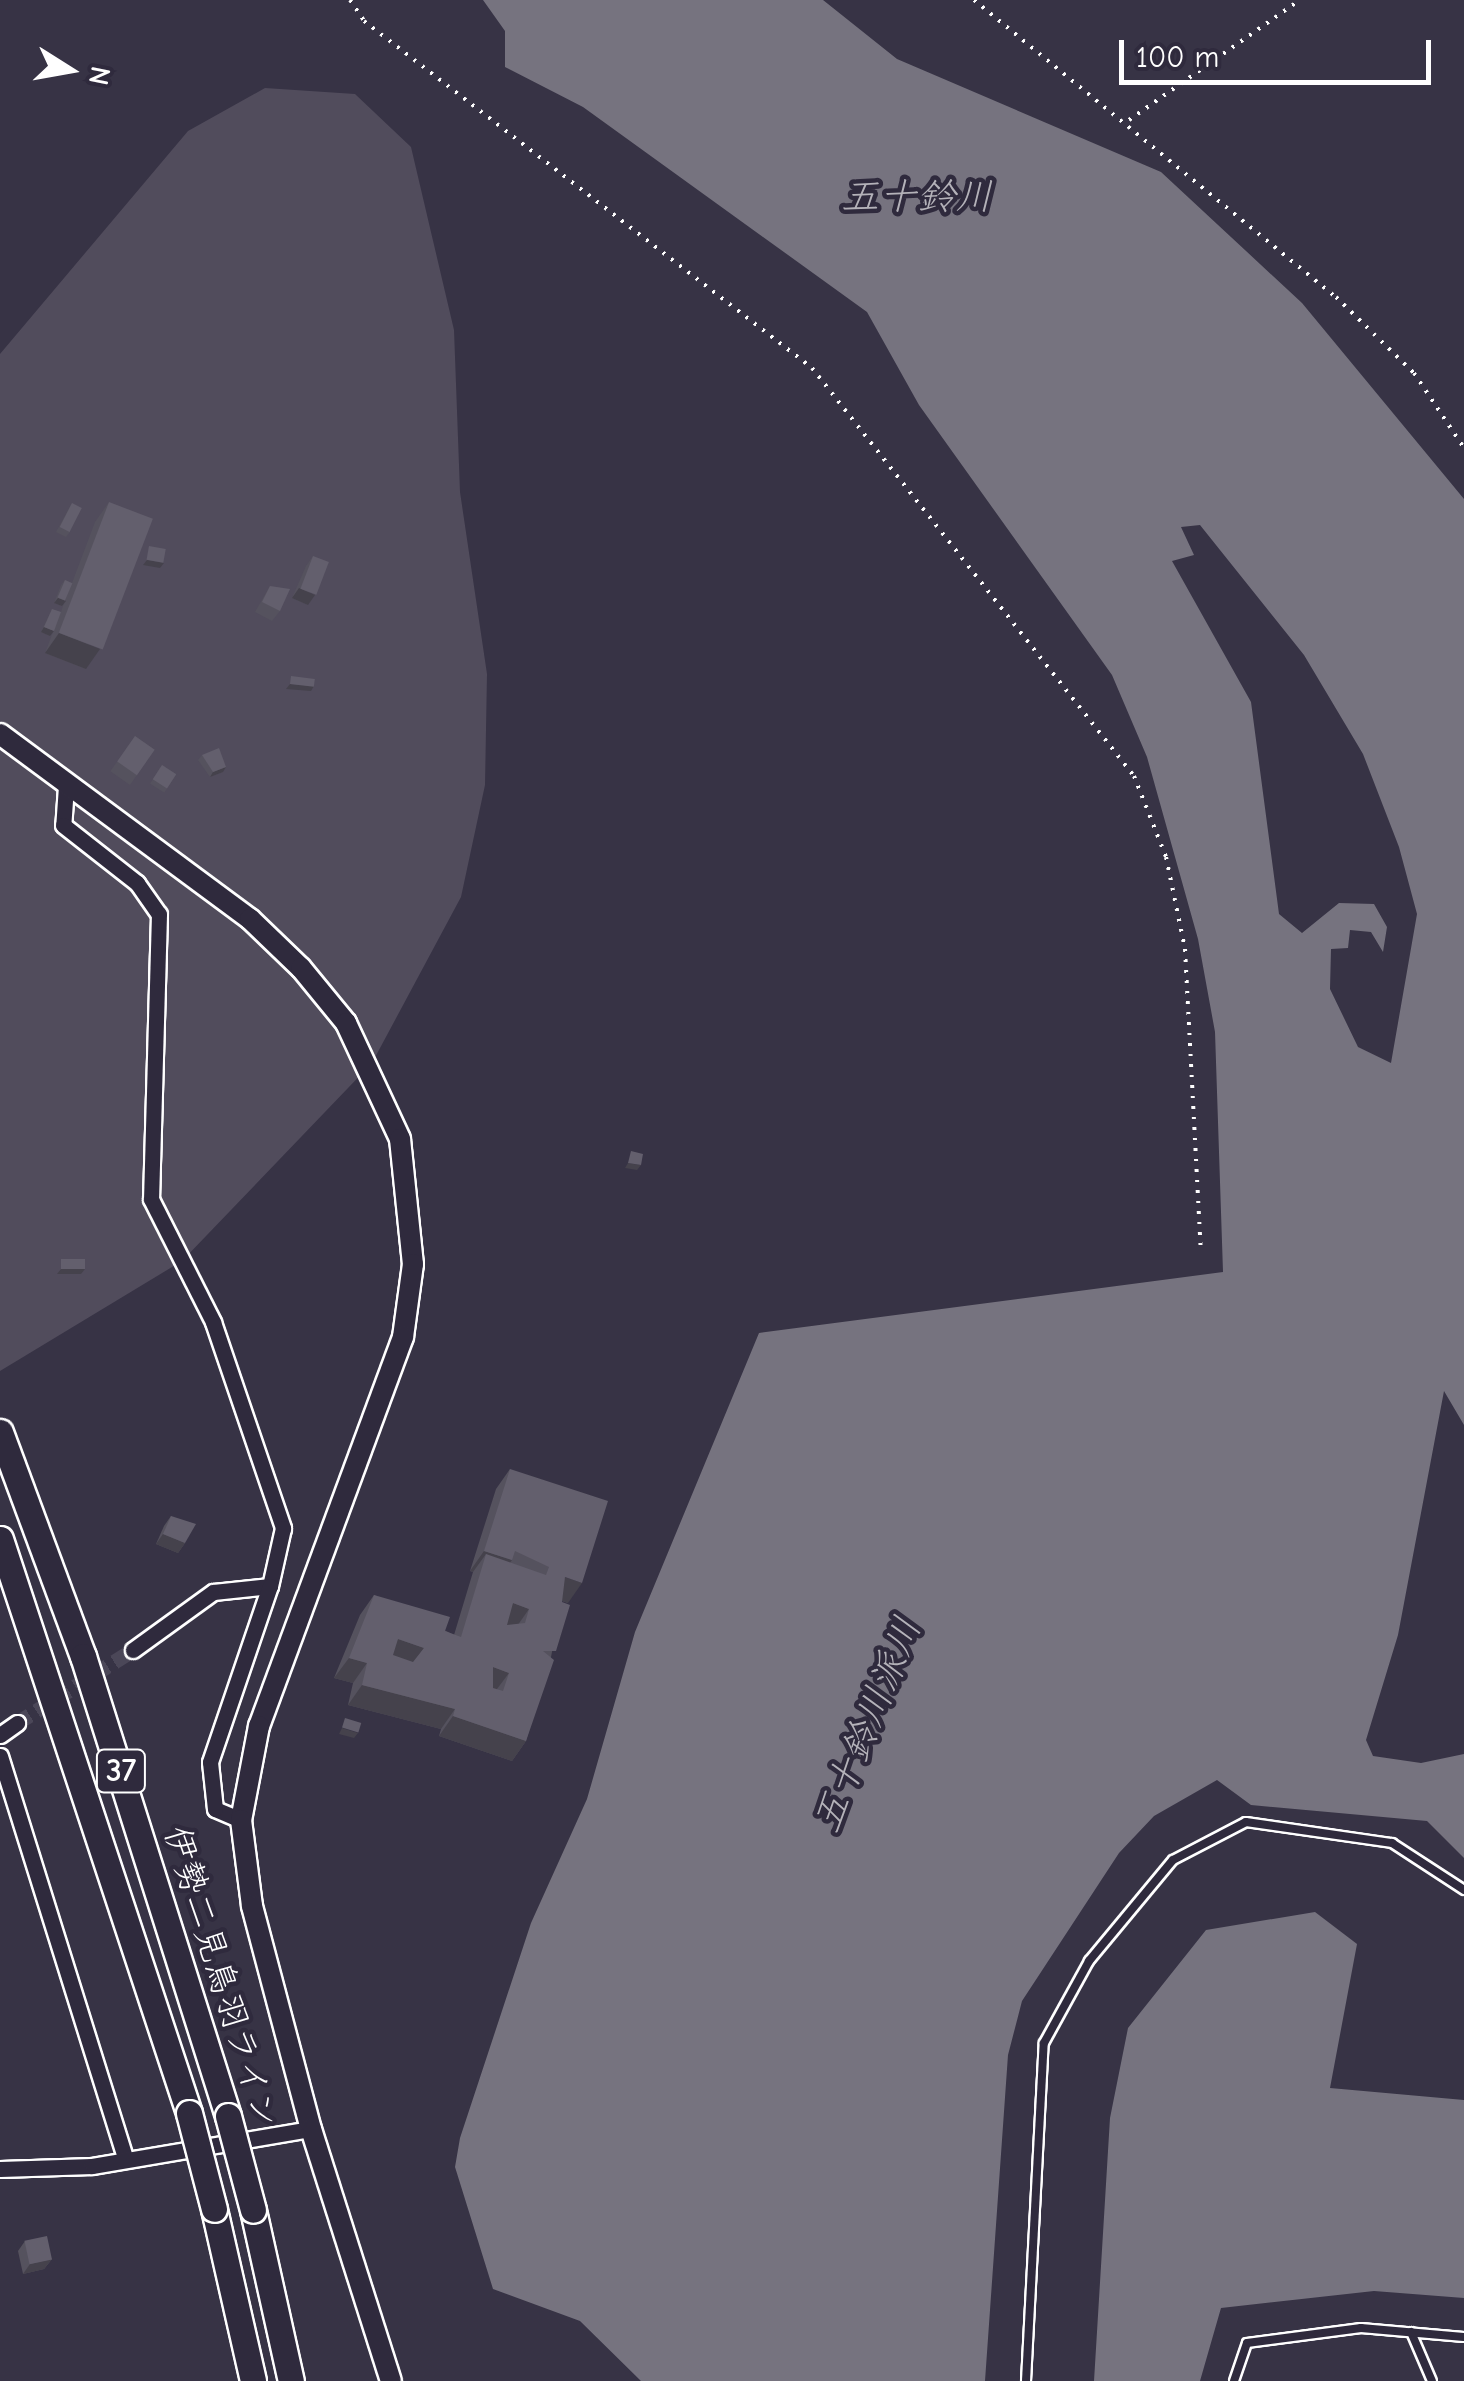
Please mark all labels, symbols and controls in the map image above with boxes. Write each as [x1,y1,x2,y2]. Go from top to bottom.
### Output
north arrow [20,20,120,120]
scale bar [1124,20,1436,82]
text: 100 m [1136,40,1219,75]
text: N [82,64,117,88]
water label: 五十鈴川 [841,175,993,221]
water label: 五十鈴川派川 [804,1611,932,1839]
road number: 37 [94,1744,148,1798]
street label: 伊勢二見鳥羽ライン [155,1820,287,2134]

